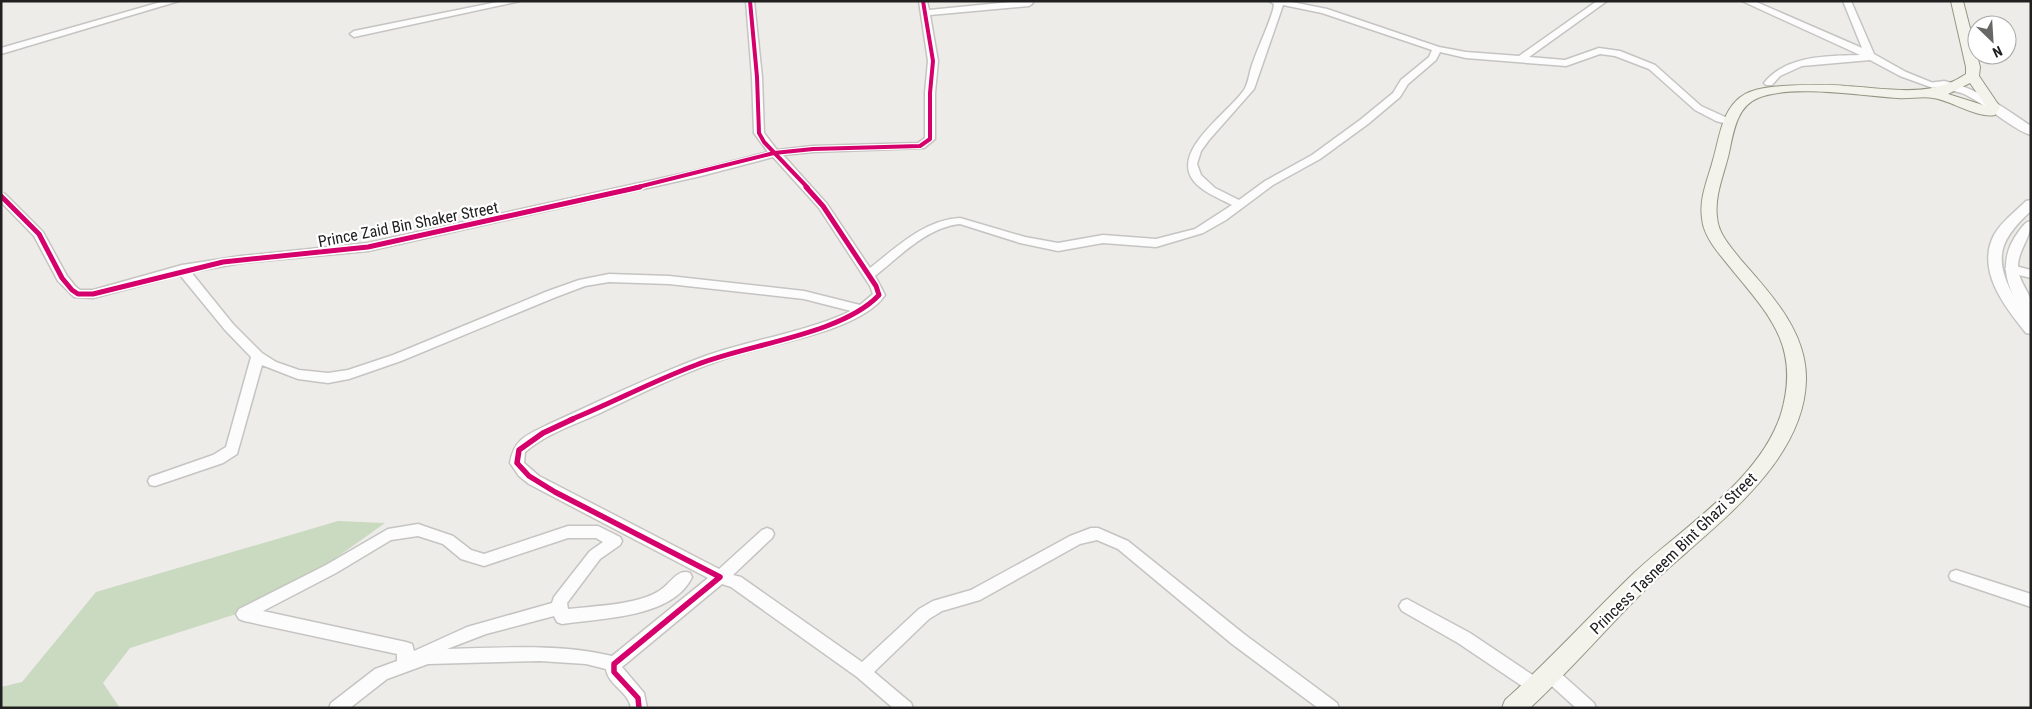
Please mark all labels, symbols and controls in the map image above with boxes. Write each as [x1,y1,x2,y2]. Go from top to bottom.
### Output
north arrow [1967,15,2017,65]
text: N [1990,43,2005,61]
street label: Prince Zaid Bin Shaker Street [316,198,500,251]
street label: Princess Tasneem Bint Ghazi Street [1586,468,1761,638]

